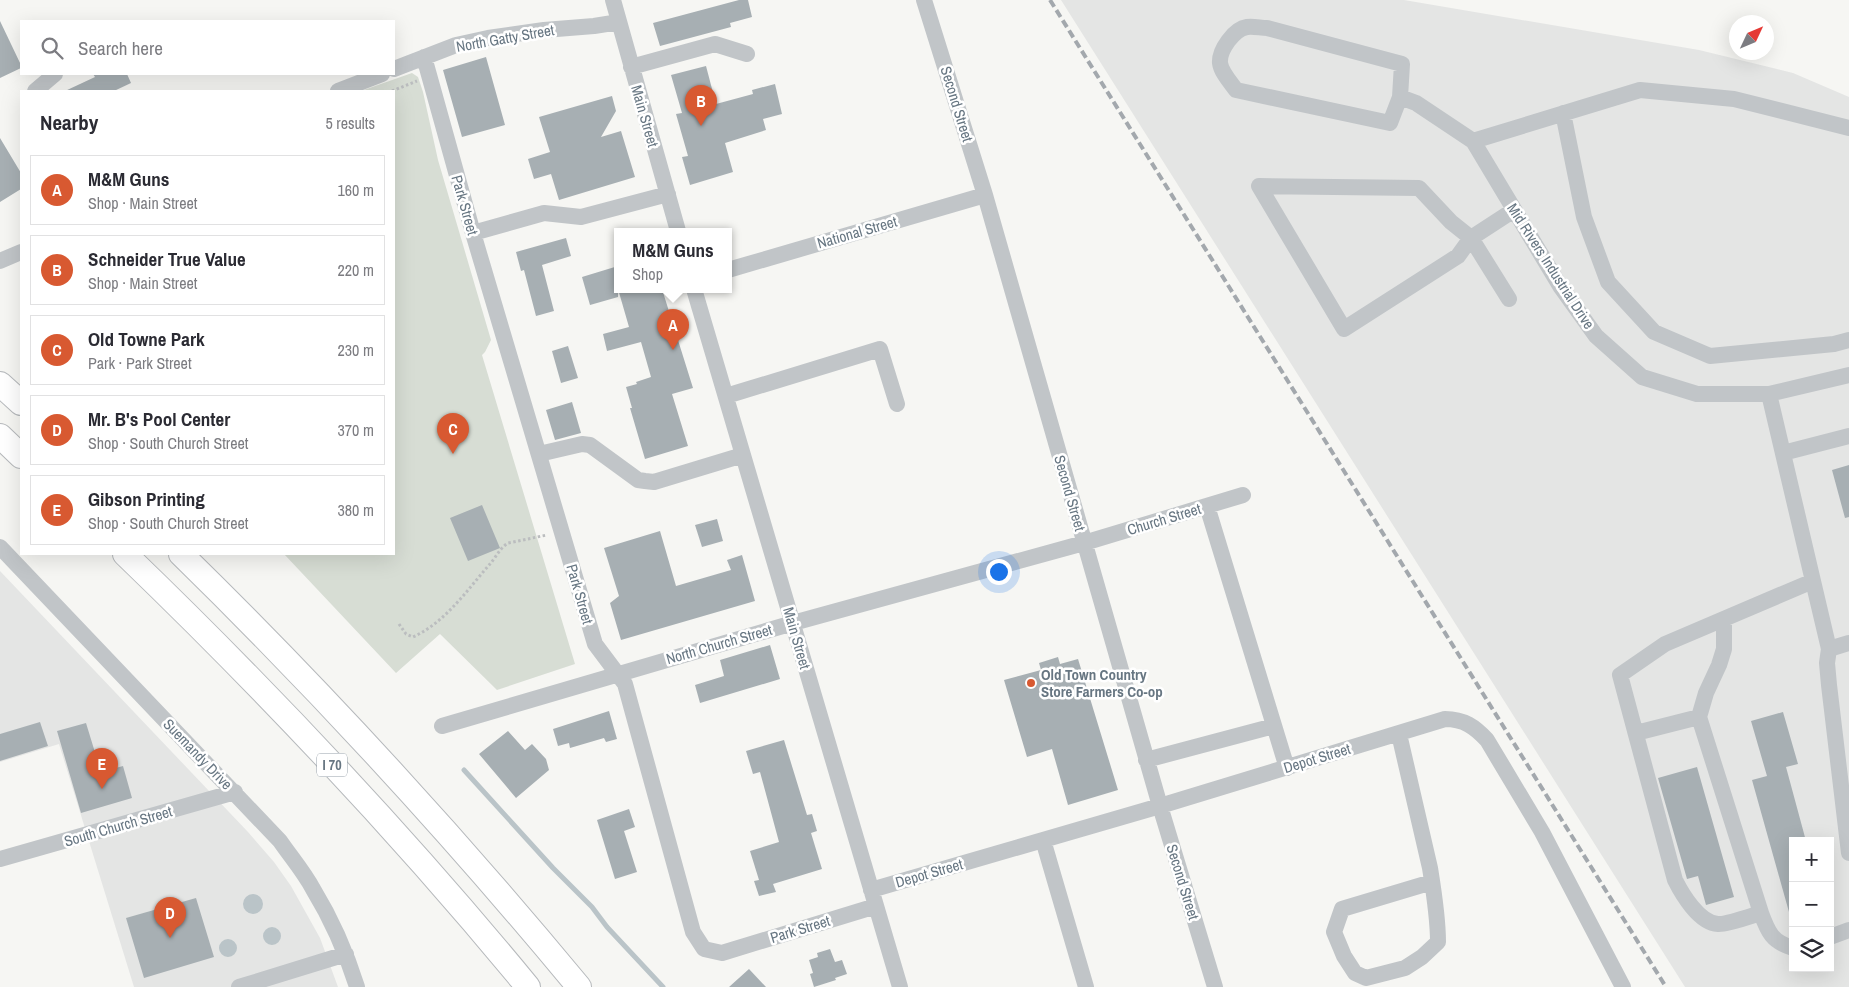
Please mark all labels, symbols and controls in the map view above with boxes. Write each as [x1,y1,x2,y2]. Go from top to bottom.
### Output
north arrow [1729,15,1774,60]
street label: North Gatty Street [454,19,556,57]
search box [20,20,395,75]
icon: search [38,34,66,62]
text: Search here [78,35,163,61]
street label: Second Street [936,64,979,145]
street label: Main Street [626,83,664,150]
pin: B [685,85,717,126]
text: Nearby [40,108,98,137]
text: 5 results [325,112,375,134]
text: M&M Guns [88,166,169,192]
street label: Park Street [446,173,484,238]
text: A [52,179,62,201]
text: 160 m [338,179,374,201]
text: Shop · Main Street [88,192,197,214]
street label: Mid Rivers Industrial Drive [1502,199,1600,333]
street label: National Street [815,210,900,253]
popup [614,228,732,293]
text: M&M Guns [632,237,714,263]
text: Schneider True Value [88,246,246,272]
text: B [52,259,62,281]
text: 220 m [338,259,374,281]
text: Shop [632,263,663,285]
text: Shop · Main Street [88,272,197,294]
pin: A [657,309,689,350]
text: Old Towne Park [88,326,205,352]
text: C [52,339,62,361]
text: 230 m [338,339,374,361]
text: Park · Park Street [88,352,192,374]
text: Mr. B's Pool Center [88,406,230,432]
pin: C [437,413,469,454]
text: D [52,419,62,441]
text: 370 m [338,419,374,441]
text: Shop · South Church Street [88,432,248,454]
street label: Second Street [1049,453,1091,534]
text: Gibson Printing [88,486,205,512]
street label: Church Street [1125,498,1204,540]
text: E [53,499,61,521]
text: 380 m [338,499,374,521]
text: Shop · South Church Street [88,512,248,534]
your location [986,559,1012,585]
street label: Park Street [561,562,599,627]
street label: Main Street [778,605,816,672]
street label: North Church Street [664,619,775,669]
place label: Old Town Country Store Farmers Co-op [1041,664,1163,702]
marker: Old Town Country Store Farmers Co-op [1025,677,1037,689]
street label: Suemandy Drive [159,714,237,794]
street label: Depot Street [1281,738,1354,778]
pin: E [86,748,118,789]
road number: I 70 [317,754,347,776]
street label: South Church Street [62,800,175,851]
map controls [1789,837,1834,972]
button: + [1789,837,1834,882]
street label: Second Street [1162,842,1205,923]
street label: Depot Street [893,853,966,893]
button: − [1789,882,1834,927]
pin: D [154,897,186,938]
street label: Park Street [768,910,833,948]
button: layers [1789,927,1834,972]

